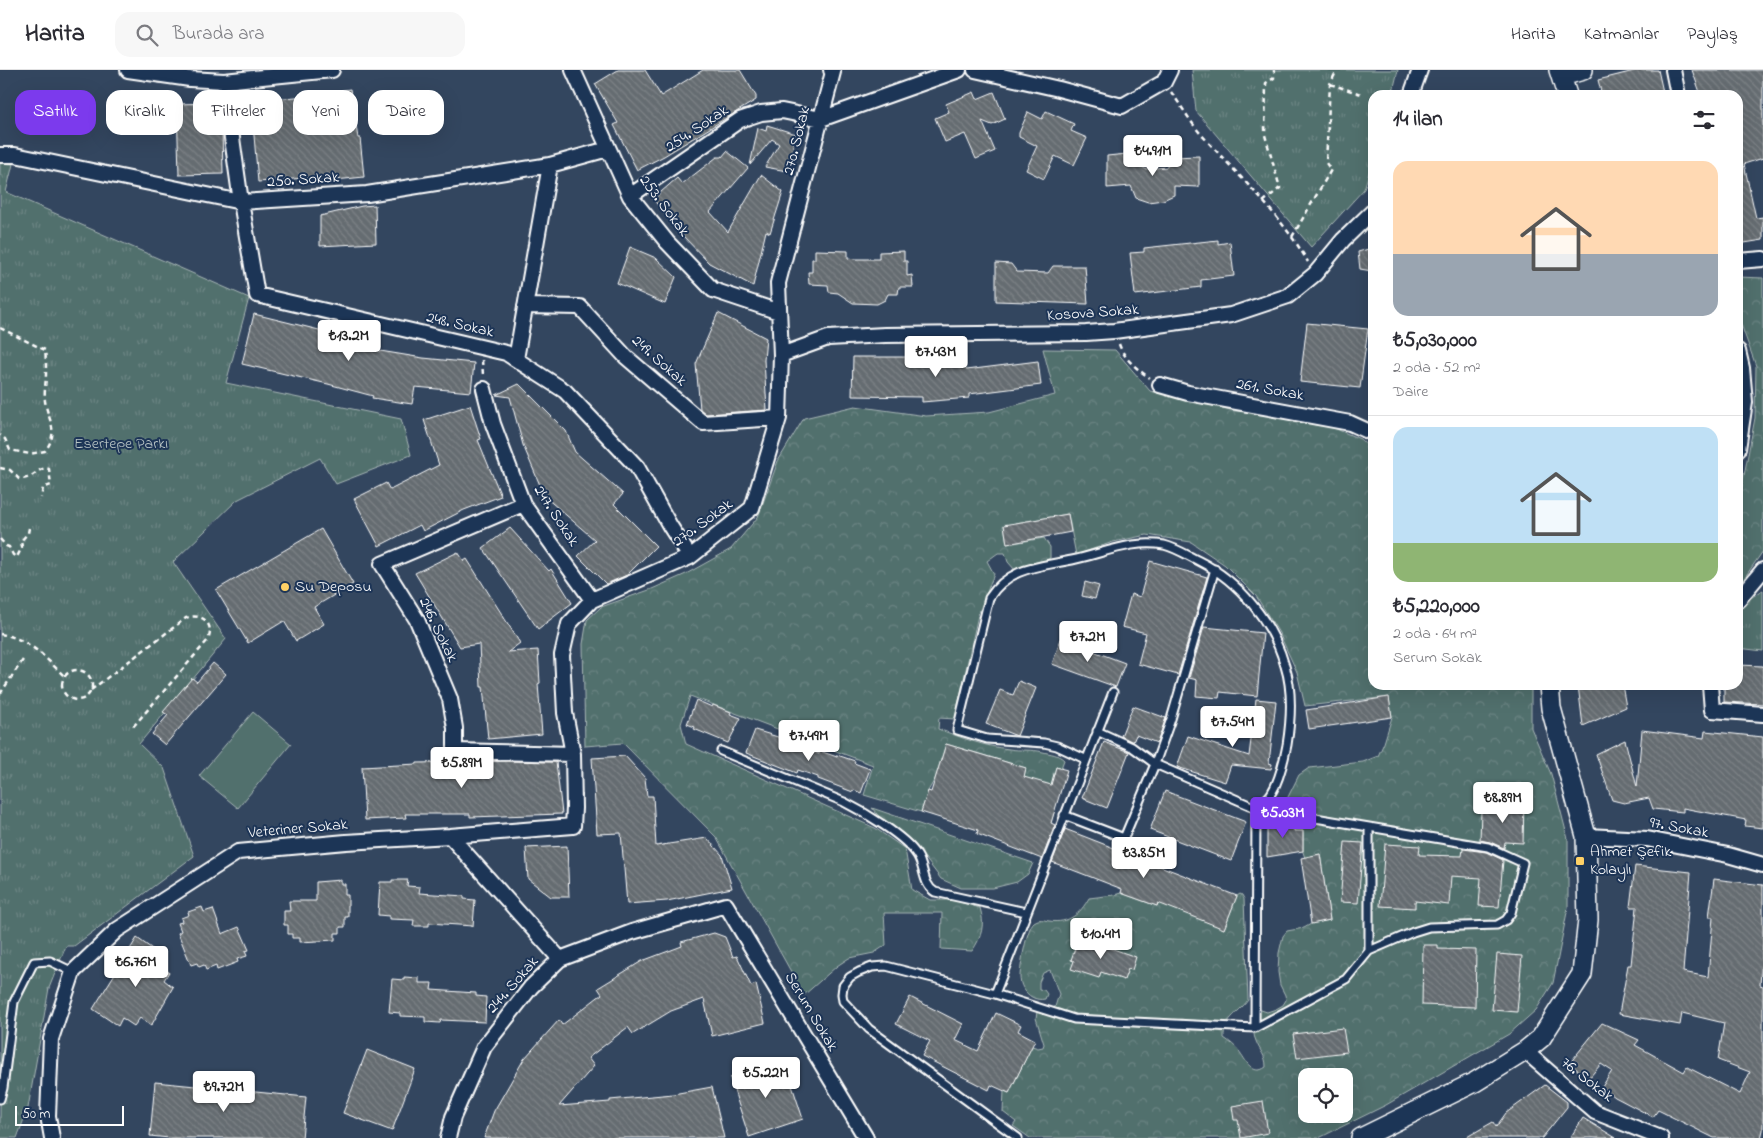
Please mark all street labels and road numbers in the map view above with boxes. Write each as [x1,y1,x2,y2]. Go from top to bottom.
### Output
street label: 254. Sokak [661,98,734,159]
street label: 270. Sokak [777,103,817,178]
street label: 250. Sokak [266,165,341,194]
street label: 253. Sokak [633,170,696,243]
street label: Kosova Sokak [1046,298,1141,328]
street label: 248. Sokak [424,306,497,345]
street label: 249. Sokak [626,330,693,393]
street label: 261. Sokak [1234,372,1307,408]
street label: 247. Sokak [527,480,585,552]
street label: 270. Sokak [668,492,739,553]
street label: 246. Sokak [412,593,464,667]
street label: 97. Sokak [1648,811,1711,845]
street label: Veteriner Sokak [246,813,350,845]
street label: 244. Sokak [481,950,545,1019]
street label: Serum Sokak [778,968,845,1057]
street label: 76. Sokak [1555,1052,1619,1109]

